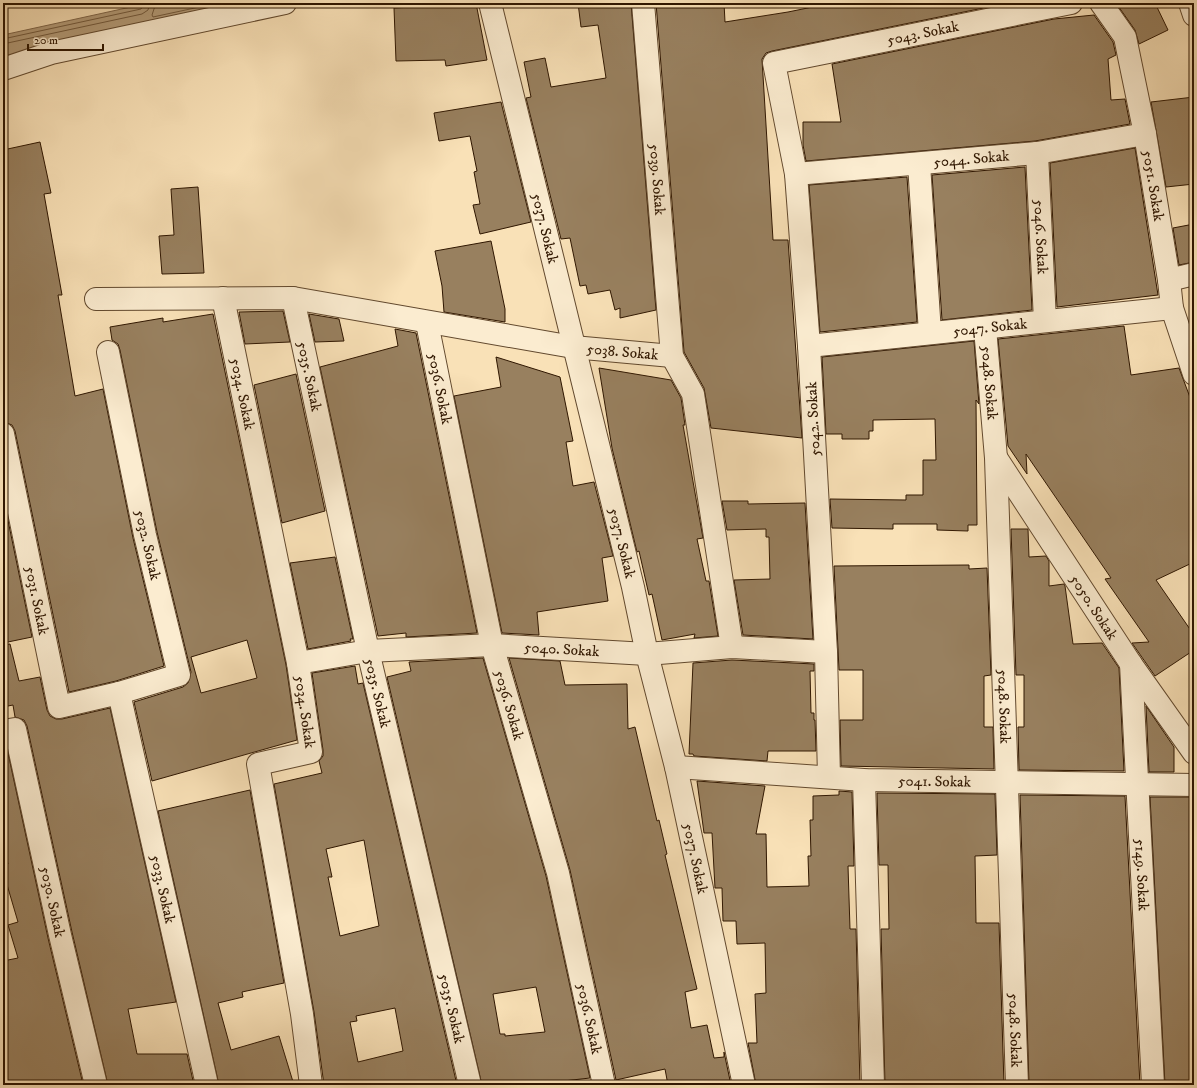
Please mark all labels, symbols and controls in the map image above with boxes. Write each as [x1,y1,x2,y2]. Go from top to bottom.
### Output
street label: 5043. Sokak [885,17,961,50]
scale bar [28,26,103,52]
text: 20 m [34,33,58,48]
street label: 5039. Sokak [645,143,669,217]
street label: 5044. Sokak [933,146,1011,172]
street label: 5051. Sokak [1138,149,1168,223]
street label: 5037. Sokak [527,191,563,266]
street label: 5046. Sokak [1029,199,1052,275]
street label: 5047. Sokak [952,314,1029,341]
street label: 5035. Sokak [292,339,326,414]
street label: 5038. Sokak [586,339,660,365]
street label: 5048. Sokak [977,345,1002,421]
street label: 5036. Sokak [423,352,456,427]
street label: 5034. Sokak [226,356,259,432]
street label: 5042. Sokak [802,381,825,457]
street label: 5037. Sokak [604,506,640,581]
street label: 5032. Sokak [130,508,165,583]
street label: 5031. Sokak [20,565,53,637]
street label: 5050. Sokak [1065,571,1122,644]
street label: 5040. Sokak [523,638,600,661]
street label: 5035. Sokak [360,656,395,731]
street label: 5036. Sokak [490,668,528,743]
street label: 5048. Sokak [993,669,1015,745]
street label: 5034. Sokak [290,674,319,750]
street label: 5041. Sokak [898,772,972,792]
street label: 5037. Sokak [678,821,712,896]
street label: 5149. Sokak [1130,838,1153,912]
street label: 5033. Sokak [146,853,180,926]
street label: 5030. Sokak [35,864,69,940]
street label: 5035. Sokak [434,972,469,1046]
street label: 5036. Sokak [572,982,606,1057]
street label: 5048. Sokak [1004,993,1025,1069]

